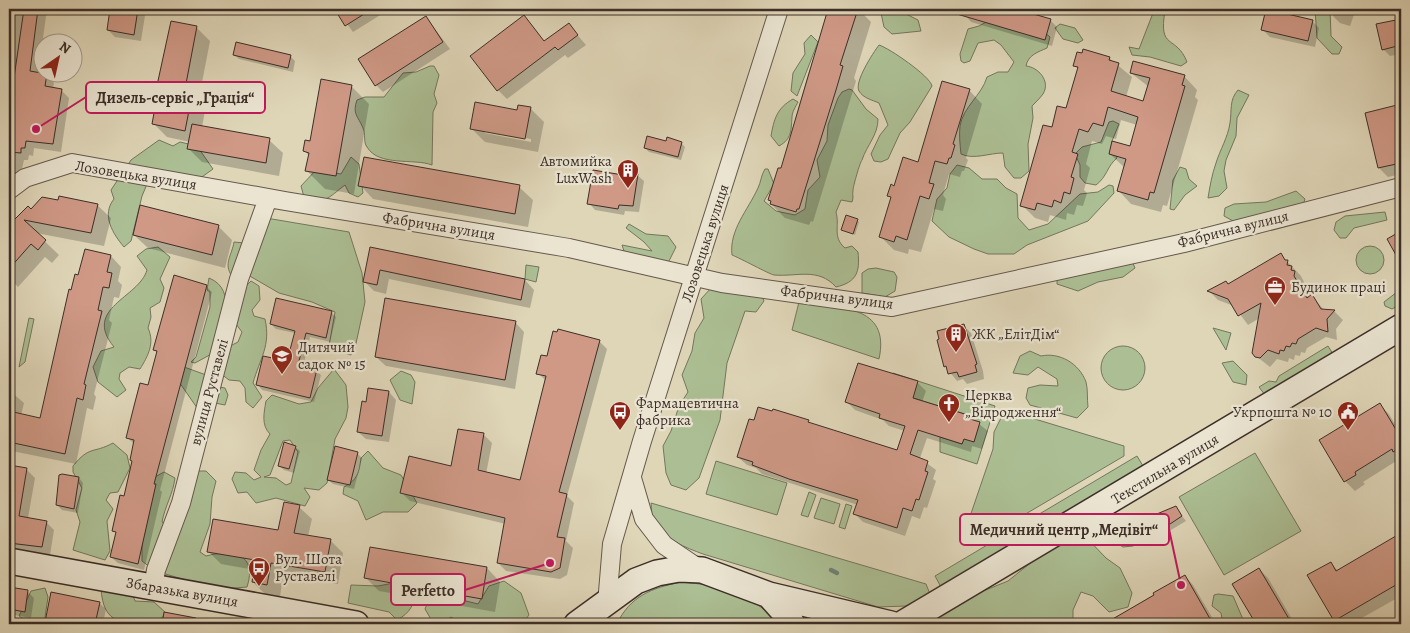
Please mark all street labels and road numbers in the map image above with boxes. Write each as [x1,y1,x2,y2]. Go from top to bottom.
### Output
street label: Лозовецька вулиця [74,155,198,195]
street label: Лозовецька вулиця [676,181,734,305]
street label: Фабрична вулиця [1175,206,1291,252]
street label: Фабрична вулиця [381,207,497,245]
street label: Фабрична вулиця [779,280,895,314]
street label: вулиця Руставелі [185,337,233,447]
street label: Текстильна вулиця [1108,429,1222,509]
street label: Збаразька вулиця [124,572,240,612]

